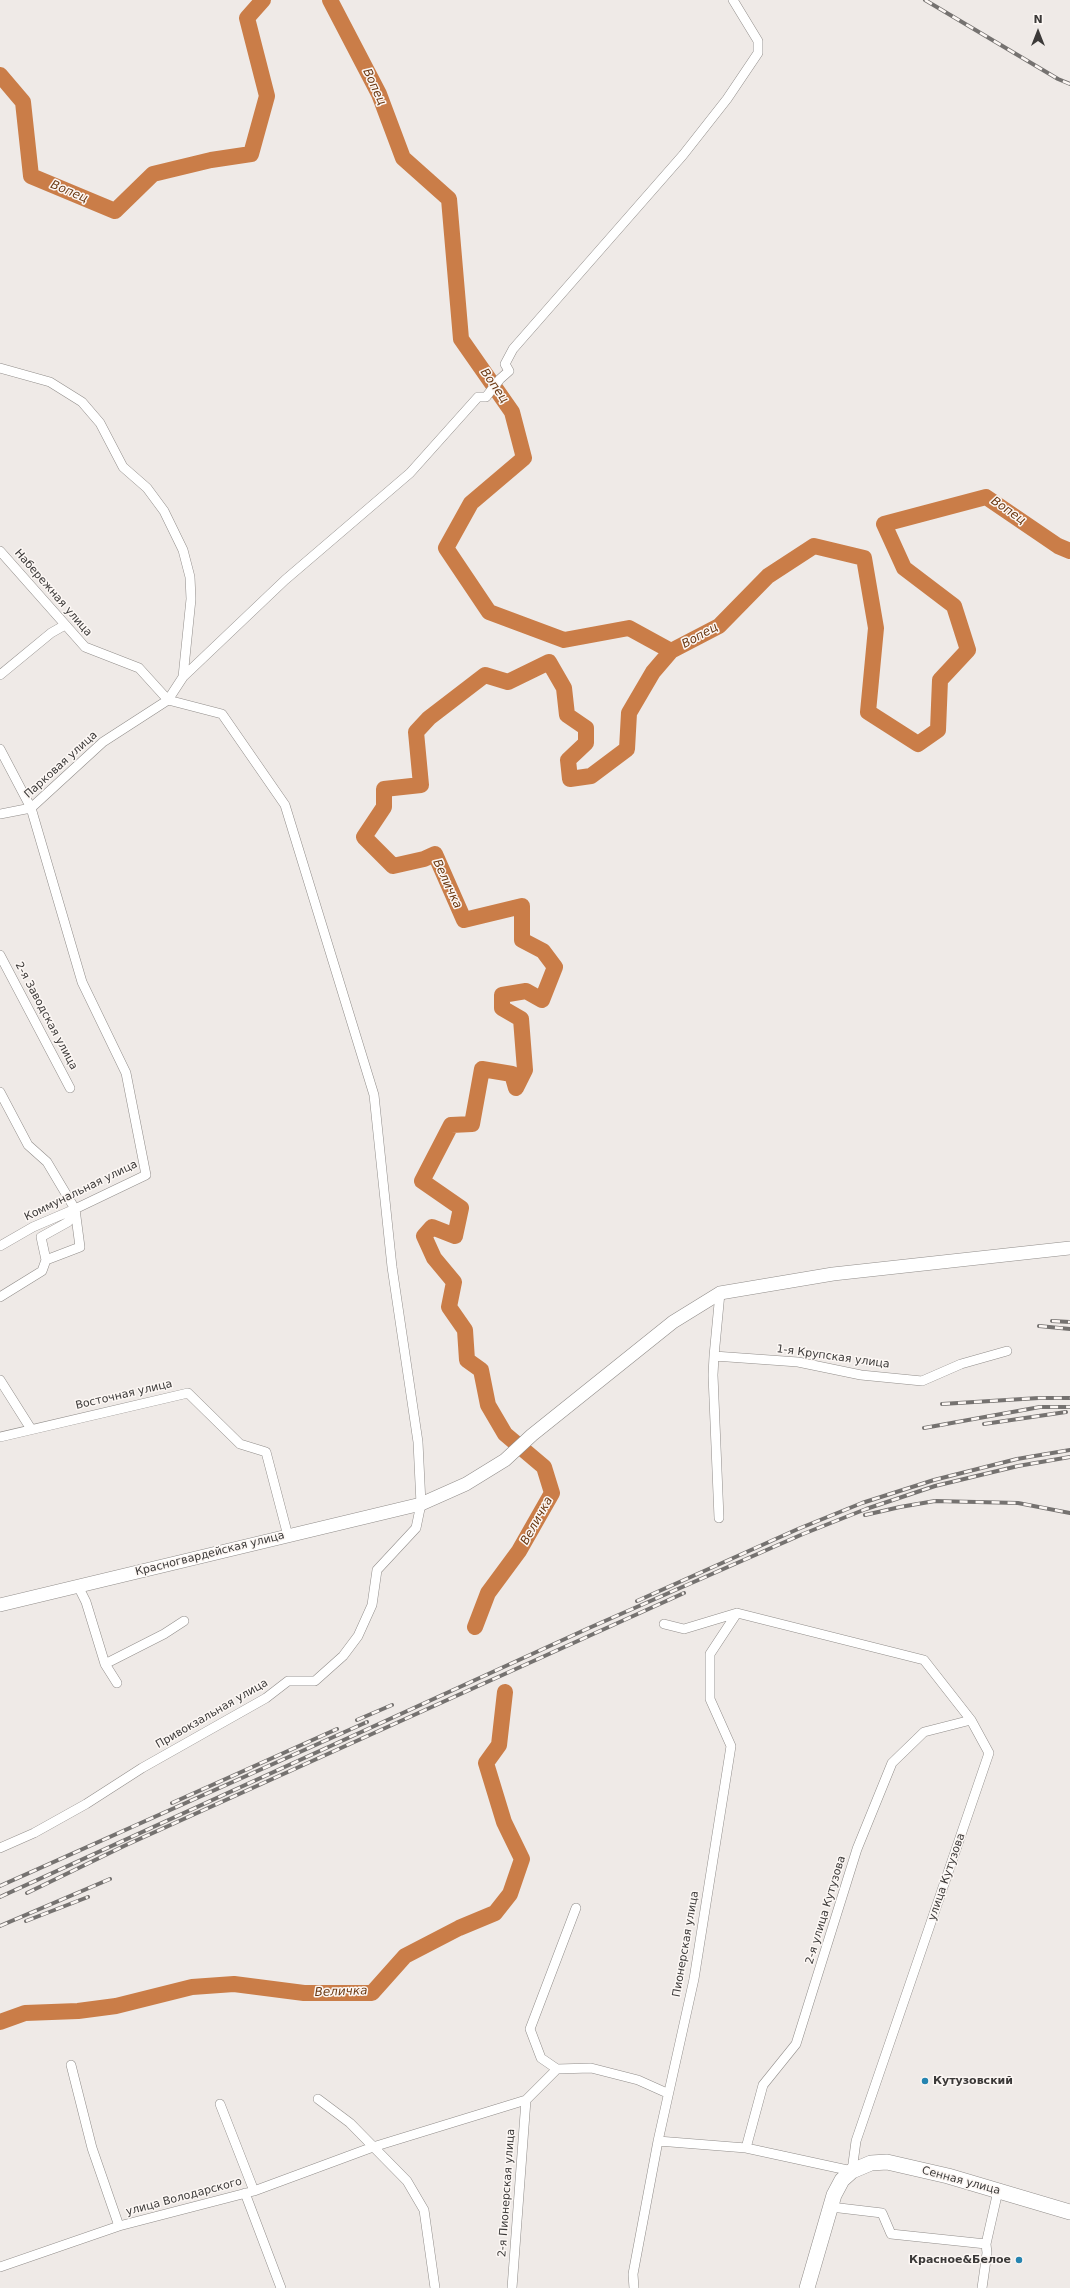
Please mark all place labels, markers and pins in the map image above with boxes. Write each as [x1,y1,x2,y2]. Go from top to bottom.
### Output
place label: Кутузовский [933,2074,1013,2088]
marker: Кутузовский [920,2076,930,2086]
place label: Красное&Белое [909,2253,1011,2267]
marker: Красное&Белое [1014,2255,1024,2265]

